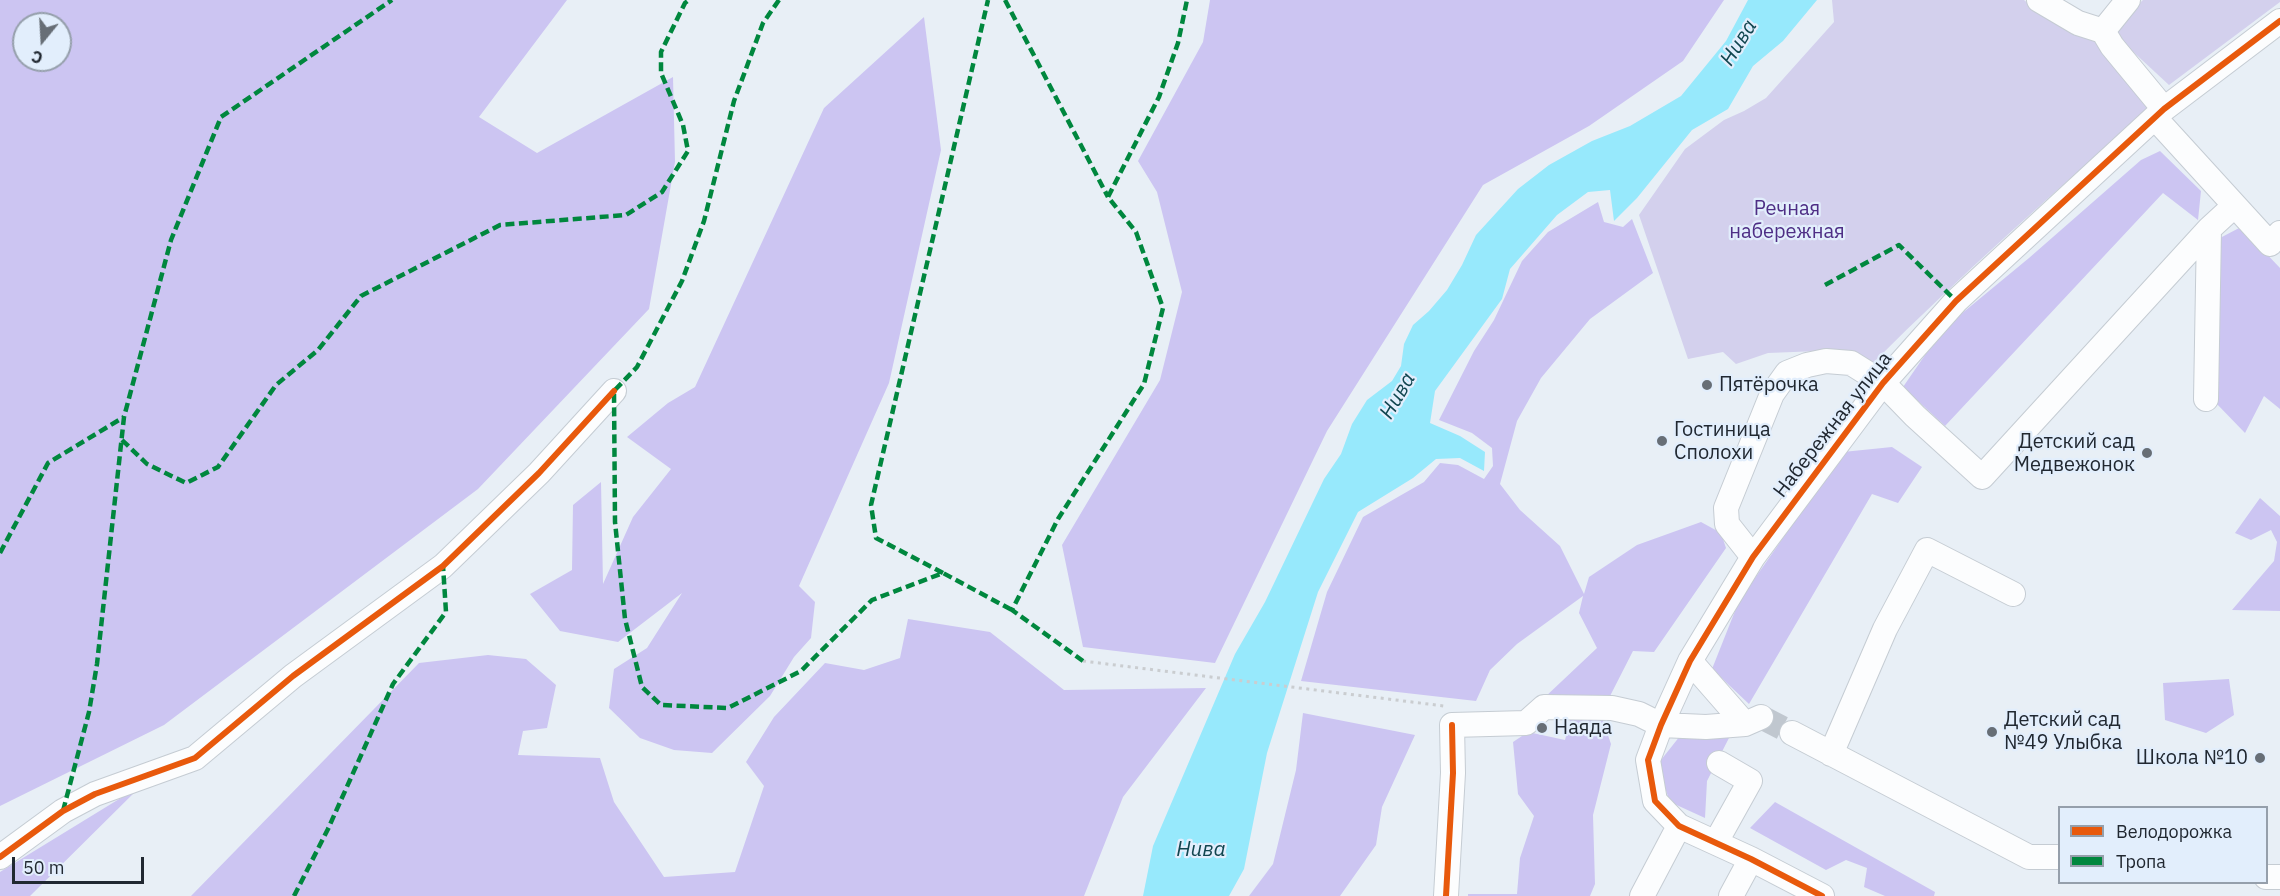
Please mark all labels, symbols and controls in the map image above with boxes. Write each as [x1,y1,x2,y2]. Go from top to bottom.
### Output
north arrow [12,12,72,72]
water label: Нива [1715,15,1763,71]
text: С [29,46,45,68]
park label: Речная набережная [1729,197,1845,244]
street label: Набережная улица [1769,347,1897,503]
water label: Нива [1375,368,1421,424]
place label: Пятёрочка [1719,373,1819,397]
marker: Пятёрочка [1700,378,1714,392]
place label: Гостиница Сполохи [1674,418,1771,465]
place label: Детский сад Медвежонок [2014,430,2135,477]
marker: Гостиница Сполохи [1655,434,1669,448]
marker: Детский сад Медвежонок [2140,446,2154,460]
place label: Детский сад №49 Улыбка [2004,708,2122,755]
place label: Наяда [1554,716,1612,740]
marker: Наяда [1535,721,1549,735]
marker: Детский сад №49 Улыбка [1985,725,1999,739]
place label: Школа №10 [2136,746,2248,770]
marker: Школа №10 [2253,751,2267,765]
legend [2058,806,2268,884]
text: Велодорожка [2116,820,2232,843]
water label: Нива [1176,837,1226,863]
scale bar [15,845,147,883]
text: Тропа [2116,850,2166,873]
text: 50 m [23,856,65,879]

